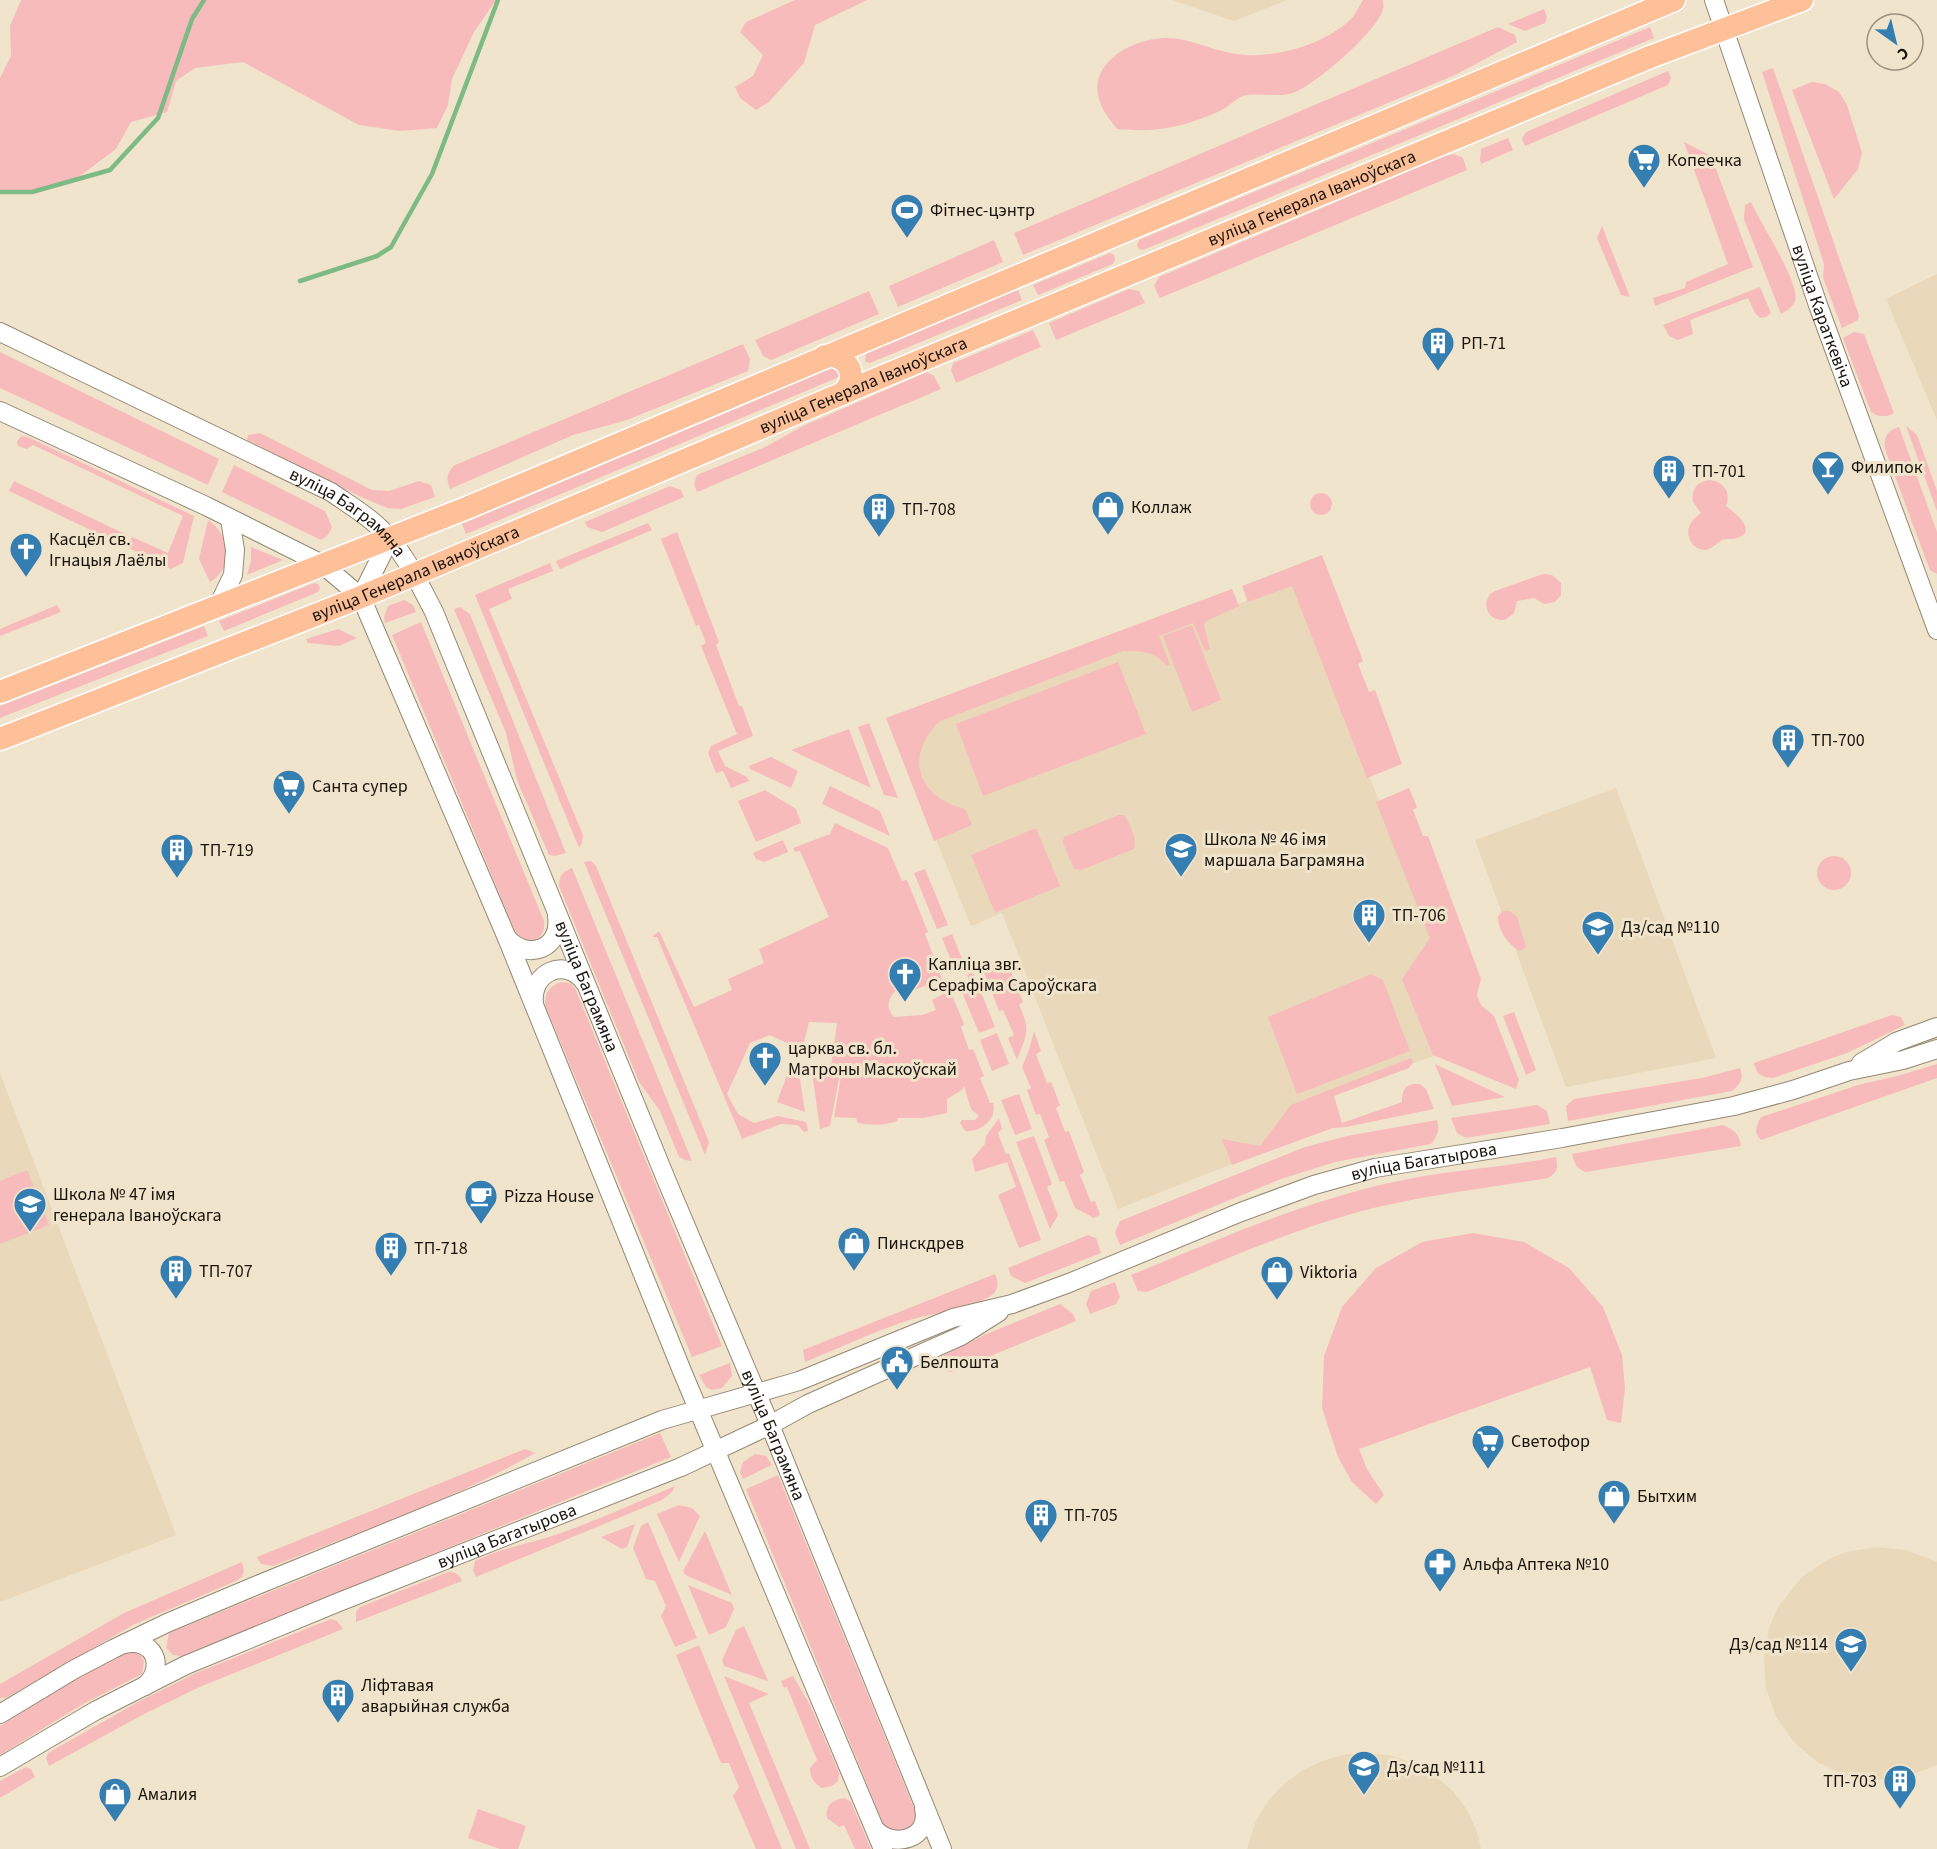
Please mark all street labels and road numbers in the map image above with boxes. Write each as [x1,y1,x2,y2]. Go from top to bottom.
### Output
street label: вуліца Генерала Іваноўскага [1204,143,1420,252]
street label: вуліца Караткевіча [1786,241,1860,391]
street label: вуліца Генерала Іваноўскага [755,330,971,440]
street label: вуліца Баграмяна [285,461,412,562]
street label: вуліца Генерала Іваноўскага [307,519,523,628]
street label: вуліца Баграмяна [549,917,625,1056]
street label: вуліца Багатырова [1348,1136,1498,1187]
street label: вуліца Баграмяна [735,1365,812,1504]
street label: вуліца Багатырова [433,1497,580,1575]

